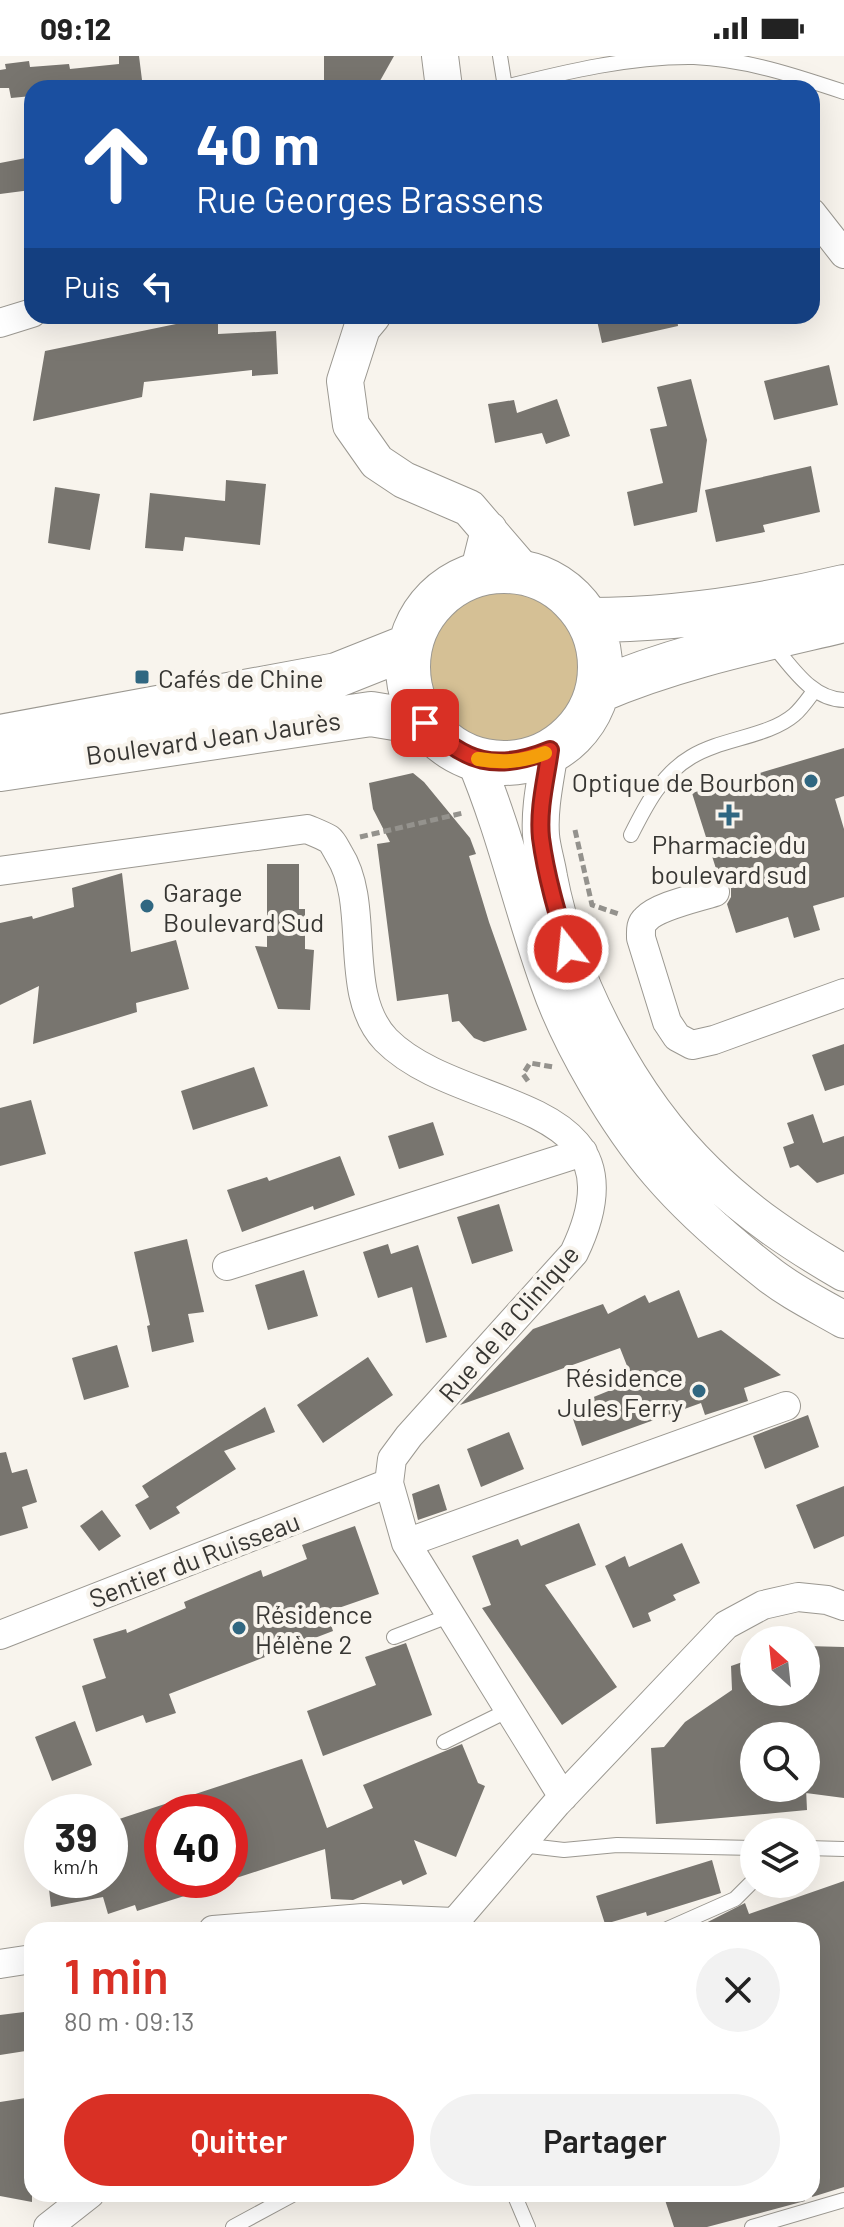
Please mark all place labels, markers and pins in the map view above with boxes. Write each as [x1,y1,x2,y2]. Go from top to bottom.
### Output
place label: Cafés de Chine [158,662,324,693]
marker: Cafés de Chine [133,668,151,686]
pin [391,689,459,757]
place label: Optique de Bourbon [572,766,795,797]
marker: Optique de Bourbon [802,772,820,790]
marker: Pharmacie du boulevard sud [720,806,738,824]
place label: Pharmacie du boulevard sud [651,828,807,889]
place label: Garage Boulevard Sud [163,876,324,937]
marker: Garage Boulevard Sud [138,897,156,915]
place label: Résidence Jules Ferry [558,1361,683,1422]
marker: Résidence Jules Ferry [690,1382,708,1400]
place label: Résidence Hélène 2 [255,1598,373,1659]
marker: Résidence Hélène 2 [230,1619,248,1637]

